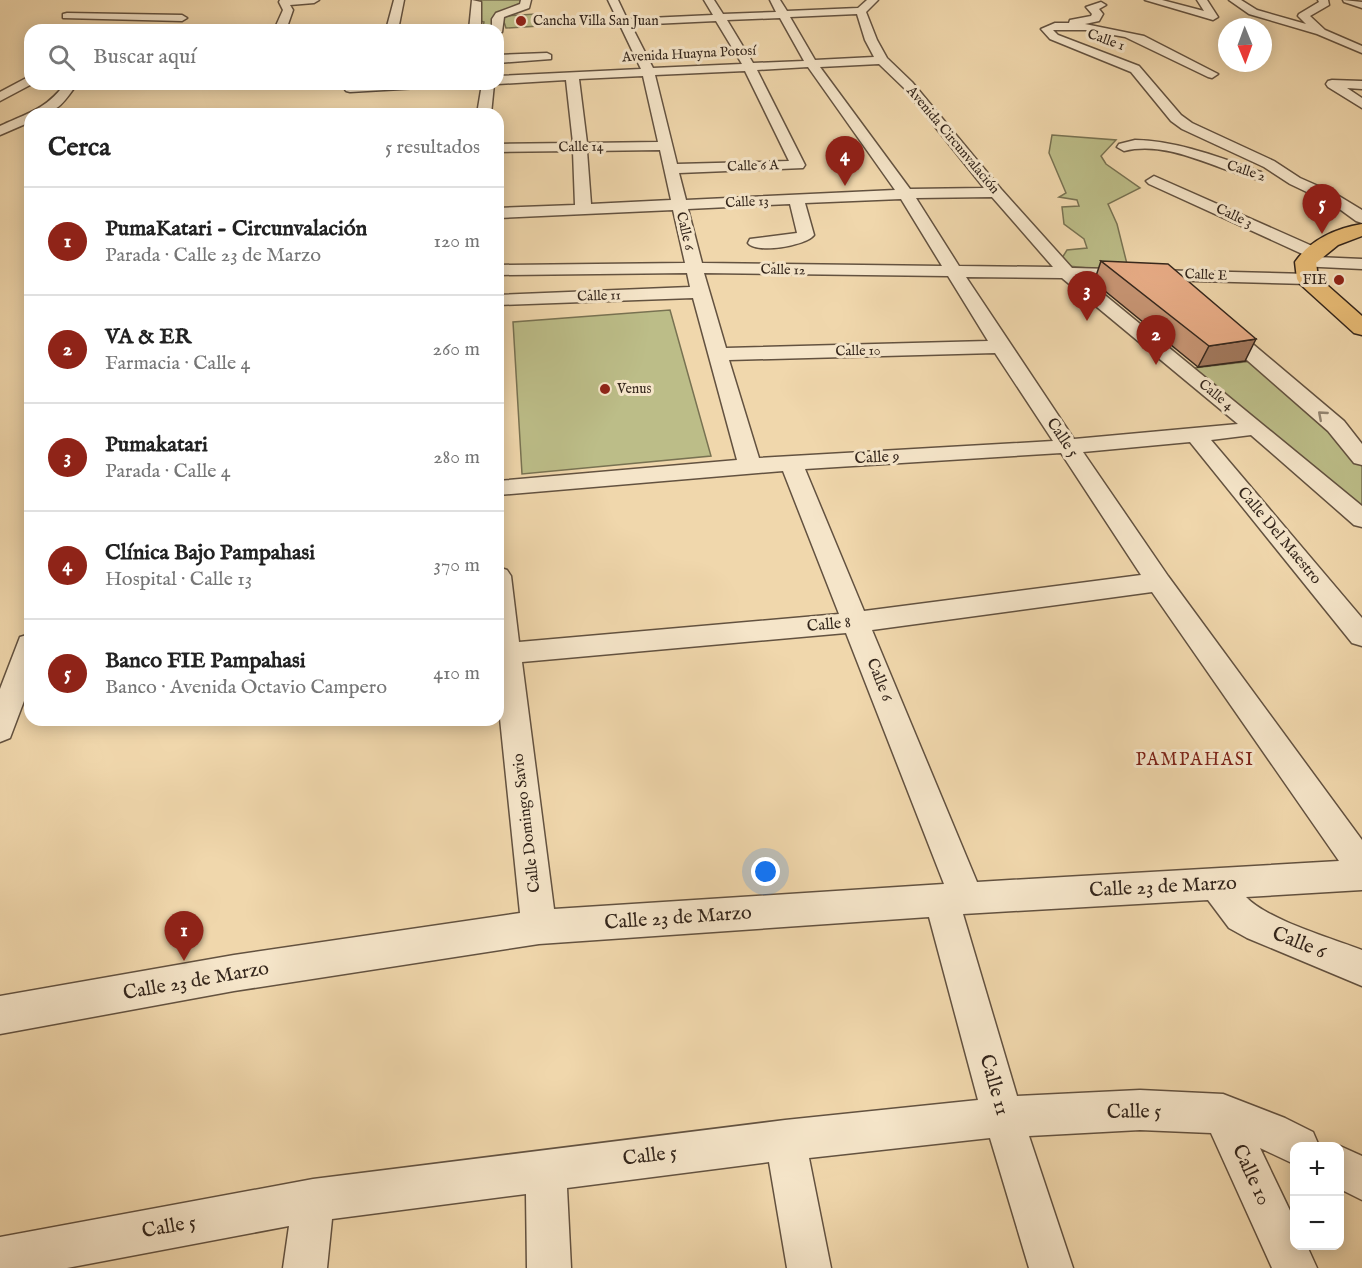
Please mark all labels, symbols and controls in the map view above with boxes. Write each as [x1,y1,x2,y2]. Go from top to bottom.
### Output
place label: Cancha Villa San Juan [533,12,659,30]
marker: Cancha Villa San Juan [514,14,528,28]
north arrow [1218,18,1272,72]
search box [24,24,504,90]
street label: Calle 1 [1085,25,1127,55]
icon: search [45,41,78,74]
street label: Avenida Huayna Potosí [620,41,758,67]
text: Buscar aquí [93,43,196,71]
street label: Avenida Circunvalación [902,82,1004,198]
text: Cerca [48,131,110,164]
text: 5 resultados [385,135,480,160]
pin: 4 [826,136,864,186]
street label: Calle 14 [558,138,604,156]
street label: Calle 6 A [727,156,780,176]
street label: Calle 2 [1224,156,1268,186]
pin: 5 [1302,184,1342,234]
street label: Calle 13 [725,192,769,212]
street label: Calle 3 [1213,200,1255,232]
street label: Calle 6 [672,210,698,253]
text: PumaKatari - Circunvalación [105,215,367,243]
text: 1 [64,229,71,254]
text: 120 m [434,229,480,254]
text: Parada · Calle 23 de Marzo [105,243,321,268]
street label: Calle 12 [760,261,806,279]
street label: Calle E [1184,265,1228,285]
place label: FIE [1302,271,1327,289]
pin: 3 [1068,272,1106,321]
marker: FIE [1332,273,1346,287]
street label: Calle 11 [577,286,621,306]
pin: 2 [1136,316,1176,365]
text: VA & ER [105,323,191,351]
text: 2 [63,337,72,362]
text: 260 m [433,337,480,362]
street label: Calle 10 [835,342,881,360]
text: Farmacia · Calle 4 [105,351,250,376]
street label: Calle 4 [1195,375,1237,415]
place label: Venus [616,380,651,398]
marker: Venus [598,382,612,396]
one-way arrow [1318,411,1329,422]
street label: Calle 5 [1041,414,1083,462]
text: Pumakatari [105,431,208,459]
text: 3 [64,445,71,470]
text: 280 m [433,445,480,470]
street label: Calle 9 [854,447,900,469]
text: Parada · Calle 4 [105,459,231,484]
street label: Calle Del Maestro [1232,483,1326,589]
text: Clínica Bajo Pampahasi [105,539,315,567]
text: 4 [63,553,72,578]
text: 370 m [434,553,480,578]
text: Hospital · Calle 13 [105,567,252,592]
street label: Calle 8 [806,613,852,637]
text: Banco FIE Pampahasi [105,647,306,675]
street label: Calle 6 [861,656,897,705]
text: 5 [64,661,71,686]
text: 410 m [433,661,480,686]
text: Banco · Avenida Octavio Campero [105,675,387,700]
district label: PAMPAHASI [1135,749,1255,772]
street label: Calle Domingo Savio [508,752,545,894]
your location [751,857,780,886]
street label: Calle 23 de Marzo [1089,871,1238,903]
street label: Calle 23 de Marzo [604,900,753,936]
pin: 1 [164,912,204,961]
street label: Calle 6 [1268,921,1330,965]
street label: Calle 23 de Marzo [121,956,271,1006]
street label: Calle 11 [973,1052,1015,1118]
street label: Calle 5 [1106,1099,1162,1125]
street label: Calle 5 [621,1140,679,1172]
street label: Calle 10 [1226,1140,1276,1210]
map controls [1290,1142,1344,1250]
button: + [1290,1142,1344,1196]
button: − [1290,1196,1344,1250]
street label: Calle 5 [140,1210,198,1244]

